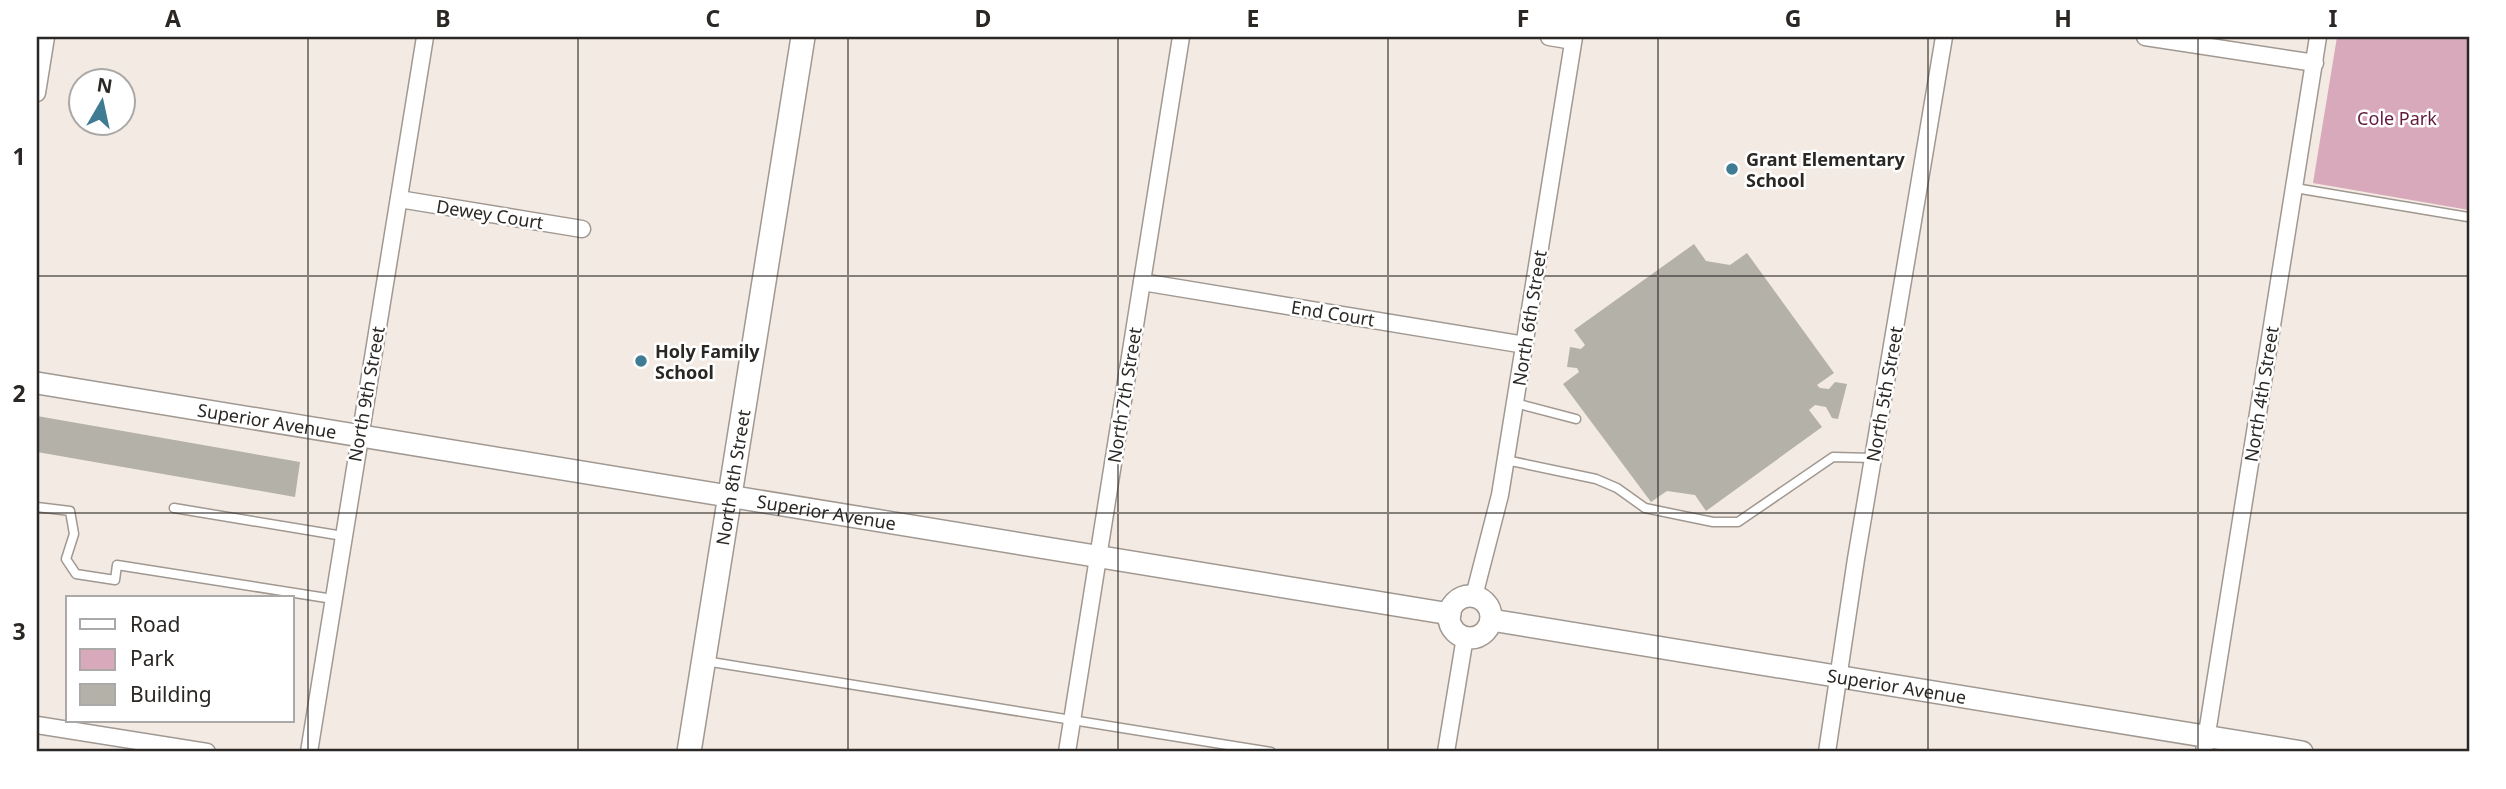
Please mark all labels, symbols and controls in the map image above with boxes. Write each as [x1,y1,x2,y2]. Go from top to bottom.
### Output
text: A [165,2,181,34]
text: B [435,2,451,34]
text: C [706,2,721,34]
text: D [975,2,991,34]
text: E [1247,2,1259,34]
text: F [1517,2,1529,34]
text: G [1785,2,1801,34]
text: H [2054,2,2072,34]
text: I [2329,2,2338,34]
north arrow [66,66,136,136]
text: N [95,71,114,99]
park label: Cole Park [2357,106,2437,130]
text: 1 [12,140,26,172]
place label: Grant Elementary School [1746,147,1906,192]
marker: Grant Elementary School [1724,161,1740,177]
street label: Dewey Court [435,194,546,234]
street label: North 6th Street [1506,248,1552,388]
street label: End Court [1290,295,1377,332]
street label: North 9th Street [342,324,390,464]
street label: North 5th Street [1860,324,1908,464]
street label: North 4th Street [2238,324,2284,464]
street label: North 7th Street [1101,325,1147,465]
place label: Holy Family School [655,339,760,384]
marker: Holy Family School [633,353,649,369]
text: 2 [12,377,26,409]
street label: Superior Avenue [196,397,338,444]
street label: North 8th Street [710,407,756,547]
street label: Superior Avenue [755,489,898,535]
legend [66,596,294,722]
text: Road [130,610,180,638]
text: 3 [12,615,26,647]
text: Park [130,644,175,672]
street label: Superior Avenue [1825,663,1968,709]
text: Building [130,680,212,708]

